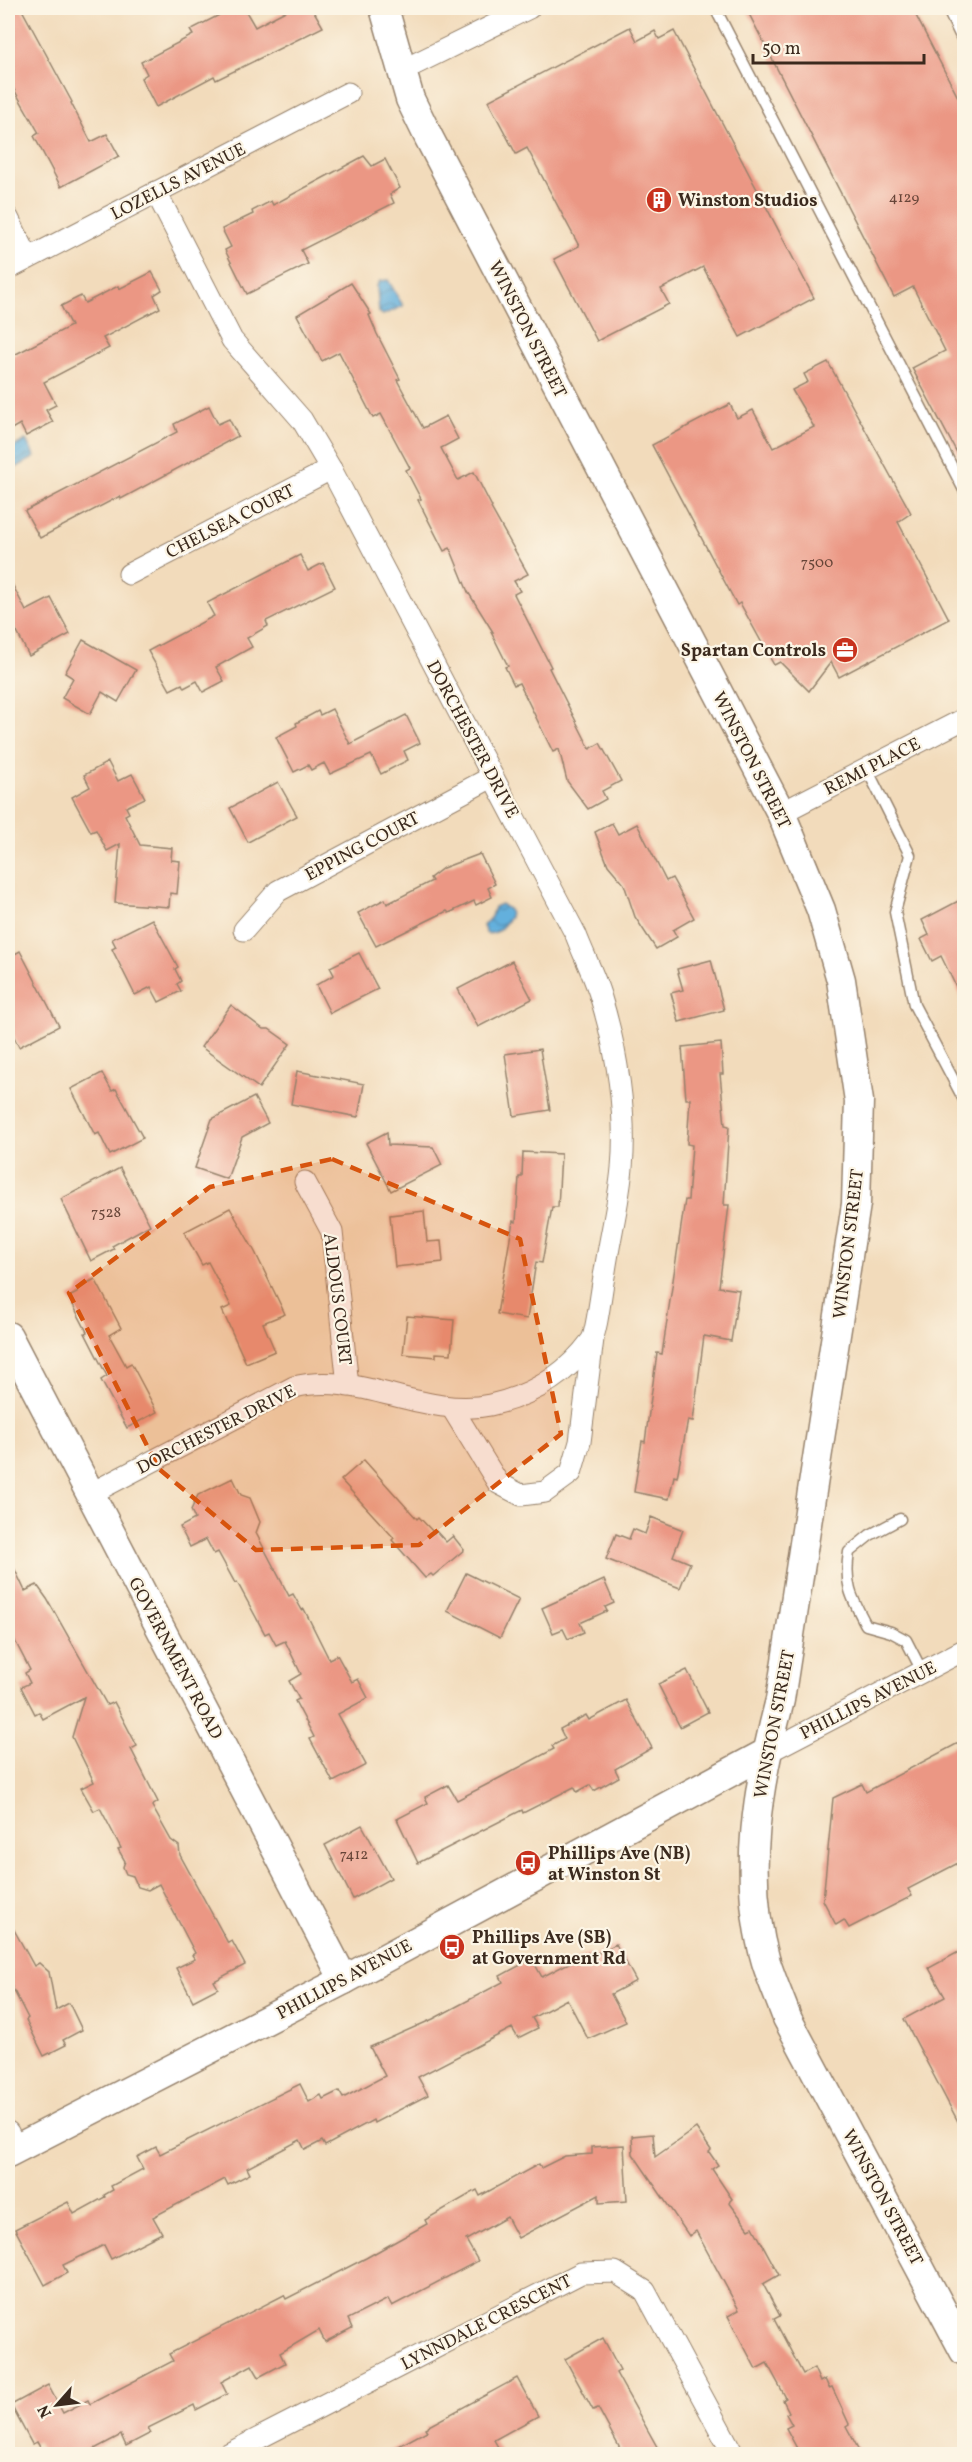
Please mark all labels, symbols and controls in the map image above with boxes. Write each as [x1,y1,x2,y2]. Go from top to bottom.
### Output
scale bar [753,27,924,65]
text: 50 m [762,37,801,62]
street label: LOZELLS AVENUE [107,137,251,227]
building icon: Winston Studios [644,185,674,215]
house number: 4129 [889,188,919,209]
place label: Winston Studios [678,189,817,214]
street label: WINSTON STREET [481,257,572,403]
street label: CHELSEA COURT [162,479,300,566]
house number: 7500 [801,553,833,574]
office icon: Spartan Controls [830,635,860,665]
place label: Spartan Controls [681,639,826,664]
street label: DORCHESTER DRIVE [419,656,524,823]
street label: WINSTON STREET [705,688,796,834]
street label: REMI PLACE [820,732,925,802]
street label: EPPING COURT [301,806,425,888]
street label: WINSTON STREET [828,1167,871,1321]
house number: 7528 [91,1203,121,1224]
street label: ALDOUS COURT [316,1232,357,1367]
street label: DORCHESTER DRIVE [133,1379,301,1481]
street label: GOVERNMENT ROAD [121,1573,228,1744]
street label: WINSTON STREET [749,1647,802,1801]
street label: PHILLIPS AVENUE [796,1656,942,1747]
place label: Phillips Ave (NB) at Winston St [548,1842,691,1888]
house number: 7412 [340,1845,368,1866]
bus stop icon: Phillips Ave (NB) at Winston St [513,1848,543,1878]
place label: Phillips Ave (SB) at Government Rd [472,1926,626,1972]
bus stop icon: Phillips Ave (SB) at Government Rd [437,1932,467,1962]
street label: PHILLIPS AVENUE [272,1934,417,2027]
street label: WINSTON STREET [835,2125,928,2271]
street label: LYNNDALE CRESCENT [397,2269,577,2377]
north arrow [27,2375,87,2435]
text: N [33,2400,58,2421]

